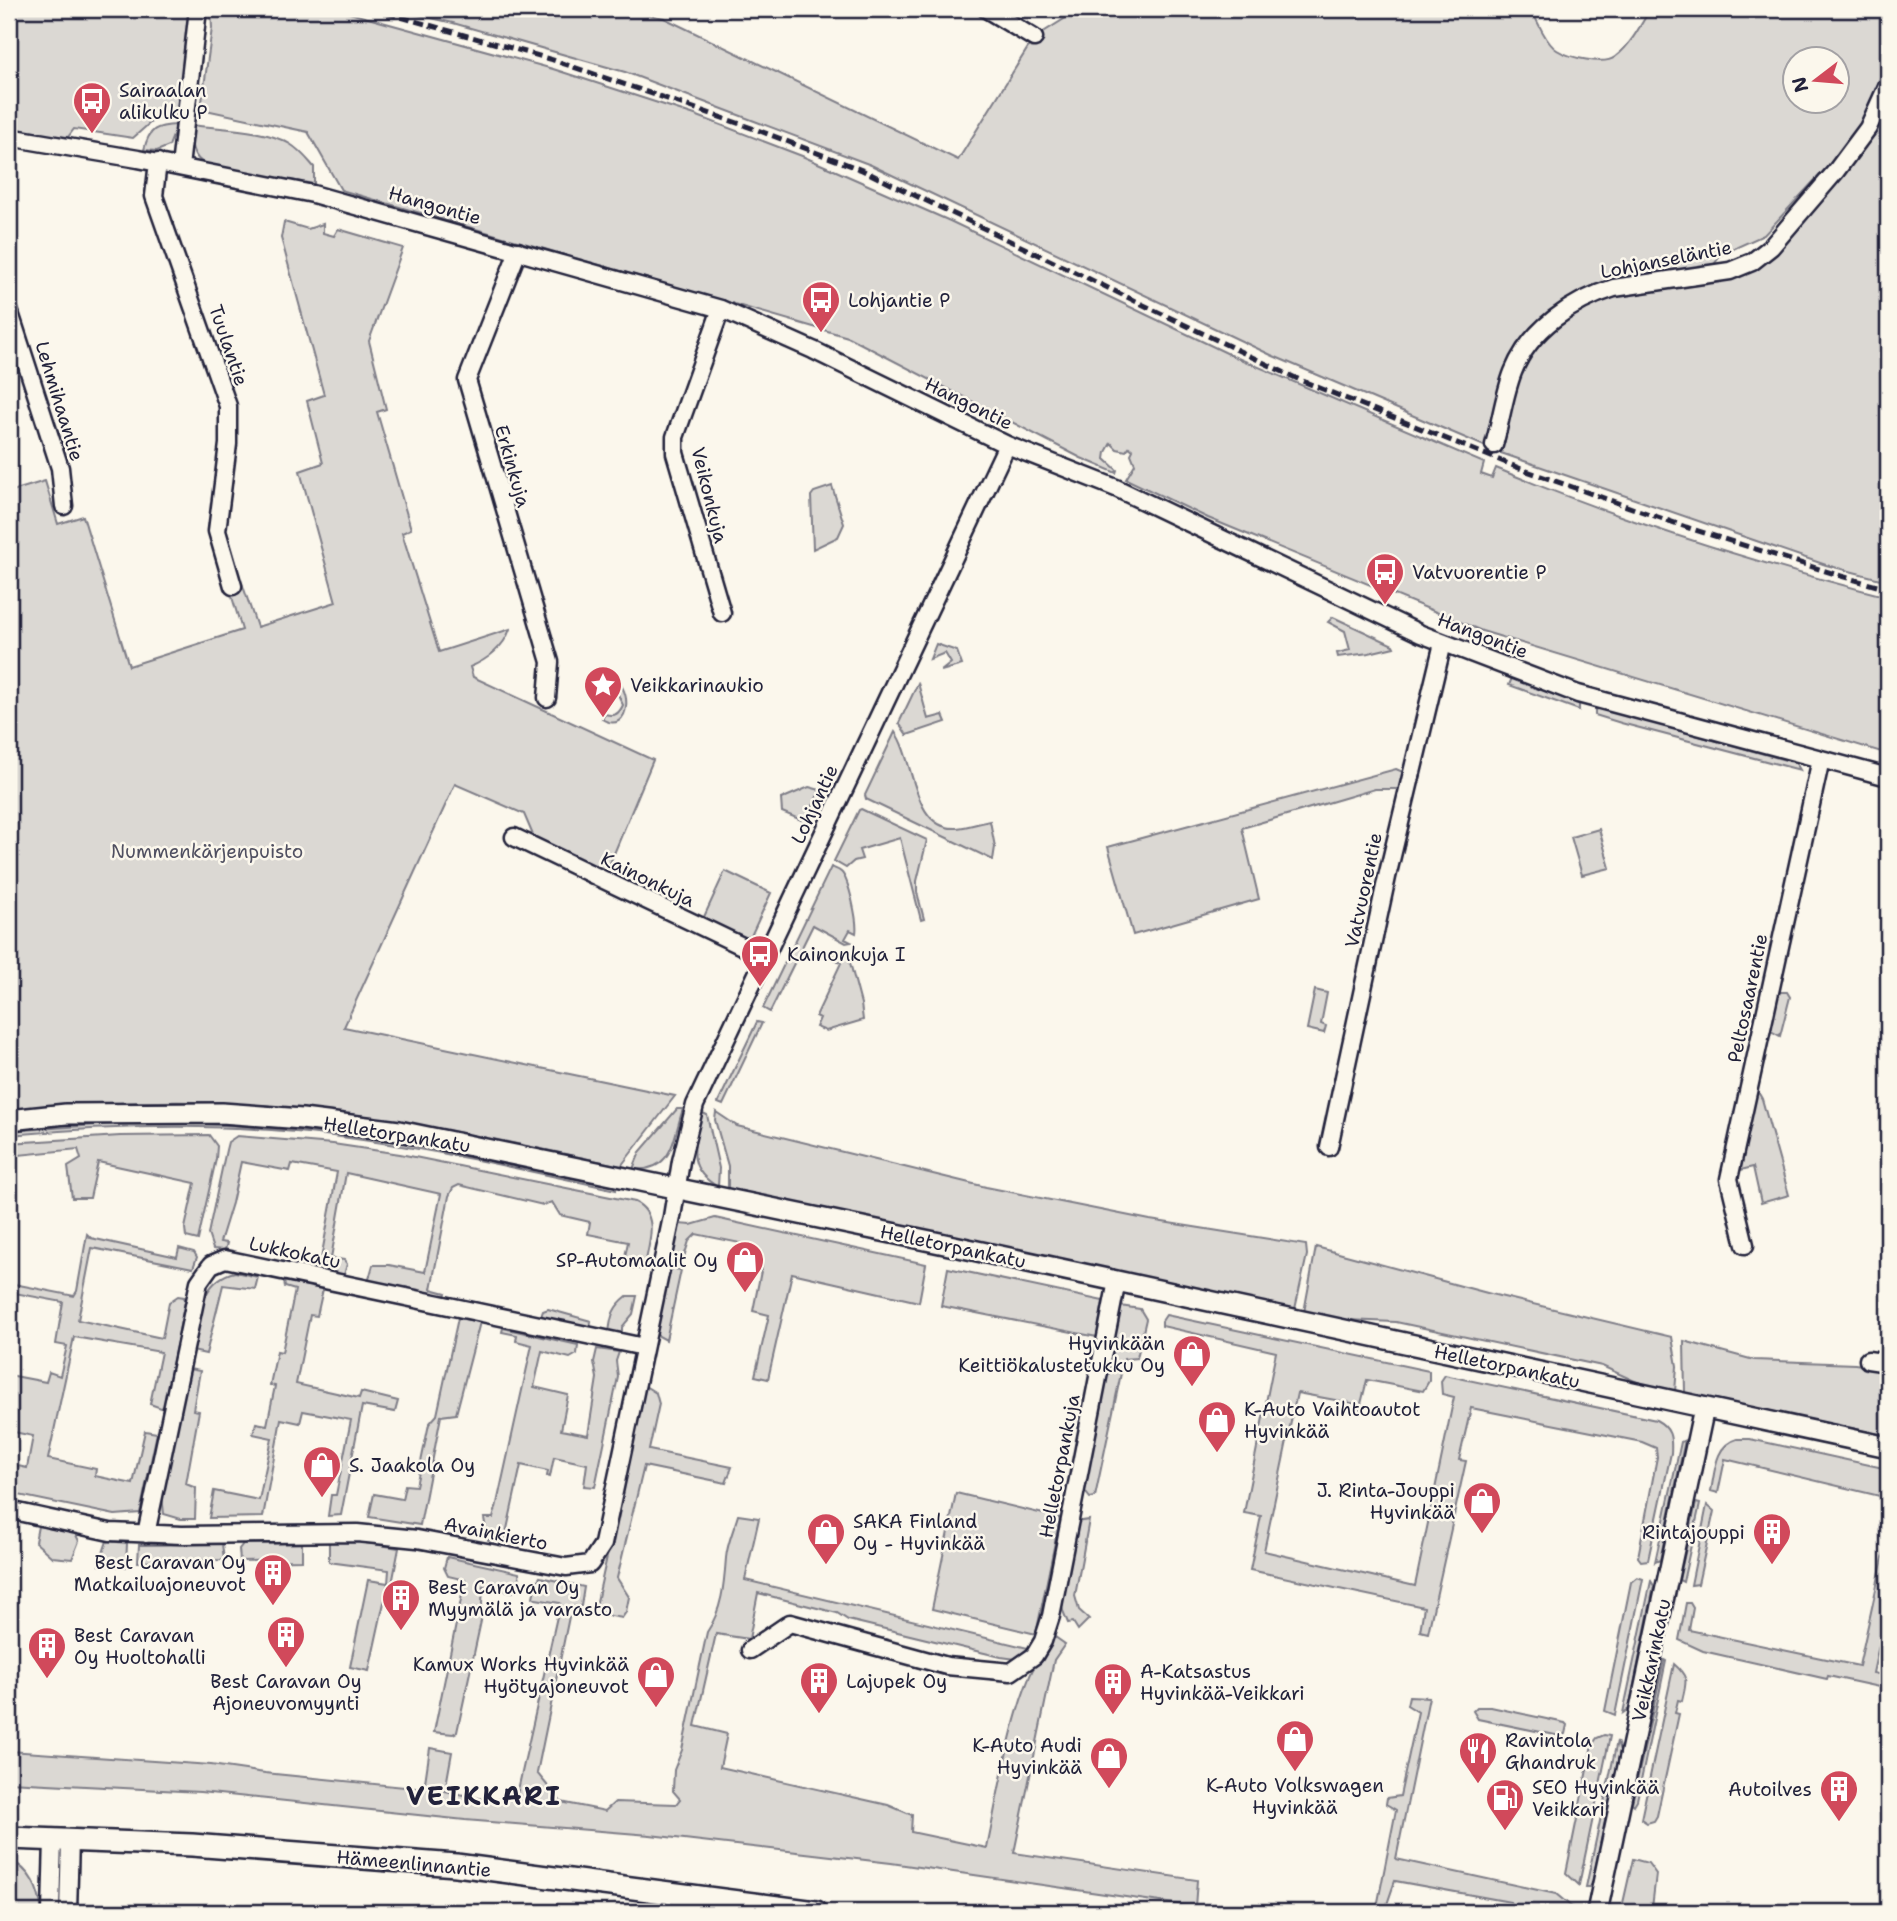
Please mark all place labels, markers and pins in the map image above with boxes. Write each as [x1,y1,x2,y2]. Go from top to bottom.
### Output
place label: Sairaalan alikulku P [119,78,208,125]
bus stop icon: Sairaalan alikulku P [71,80,113,135]
bus stop icon: Lohjantie P [800,279,842,334]
place label: Lohjantie P [848,288,950,313]
bus stop icon: Vatvuorentie P [1364,551,1406,606]
place label: Vatvuorentie P [1412,560,1547,585]
place icon: Veikkarinaukio [582,664,624,719]
place label: Veikkarinaukio [630,673,764,698]
bus stop icon: Kainonkuja I [739,933,781,988]
place label: Kainonkuja I [787,942,905,967]
shop icon: SP-Automaalit Oy [724,1239,766,1294]
place label: SP-Automaalit Oy [556,1248,718,1273]
place label: Hyvinkään Keittiökalustetukku Oy [958,1331,1165,1378]
shop icon: Hyvinkään Keittiökalustetukku Oy [1171,1333,1213,1388]
place label: K-Auto Vaihtoautot Hyvinkää [1244,1397,1420,1444]
shop icon: K-Auto Vaihtoautot Hyvinkää [1196,1399,1238,1454]
shop icon: S. Jaakola Oy [301,1444,343,1499]
place label: S. Jaakola Oy [349,1453,475,1478]
place label: J. Rinta-Jouppi Hyvinkää [1316,1478,1455,1525]
shop icon: J. Rinta-Jouppi Hyvinkää [1461,1480,1503,1535]
place label: SAKA Finland Oy - Hyvinkää [853,1509,985,1556]
shop icon: SAKA Finland Oy - Hyvinkää [805,1511,847,1566]
building icon: Rintajouppi [1751,1511,1793,1566]
place label: Rintajouppi [1642,1520,1745,1545]
place label: Best Caravan Oy Matkailuajoneuvot [74,1550,246,1597]
building icon: Best Caravan Oy Matkailuajoneuvot [252,1552,294,1607]
place label: Best Caravan Oy Myymälä ja varasto [428,1575,612,1622]
building icon: Best Caravan Oy Myymälä ja varasto [380,1577,422,1632]
building icon: Best Caravan Oy Ajoneuvomyynti [265,1614,307,1669]
place label: Best Caravan Oy Huoltohalli [74,1623,206,1670]
building icon: Best Caravan Oy Huoltohalli [26,1625,68,1680]
place label: Kamux Works Hyvinkää Hyötyajoneuvot [413,1652,629,1699]
shop icon: Kamux Works Hyvinkää Hyötyajoneuvot [635,1654,677,1709]
place label: A-Katsastus Hyvinkää-Veikkari [1140,1659,1305,1706]
building icon: Lajupek Oy [798,1660,840,1715]
building icon: A-Katsastus Hyvinkää-Veikkari [1092,1661,1134,1716]
place label: Best Caravan Oy Ajoneuvomyynti [210,1669,362,1716]
place label: Lajupek Oy [846,1669,947,1694]
shop icon: K-Auto Volkswagen Hyvinkää [1274,1718,1316,1773]
place label: Ravintola Ghandruk [1505,1728,1596,1775]
restaurant icon: Ravintola Ghandruk [1457,1730,1499,1785]
place label: K-Auto Audi Hyvinkää [972,1733,1082,1780]
shop icon: K-Auto Audi Hyvinkää [1088,1735,1130,1790]
building icon: Autoilves [1818,1768,1860,1823]
place label: K-Auto Volkswagen Hyvinkää [1206,1773,1384,1820]
place label: SEO Hyvinkää Veikkari [1532,1775,1659,1822]
fuel station icon: SEO Hyvinkää Veikkari [1484,1777,1526,1832]
place label: Autoilves [1728,1777,1812,1802]

